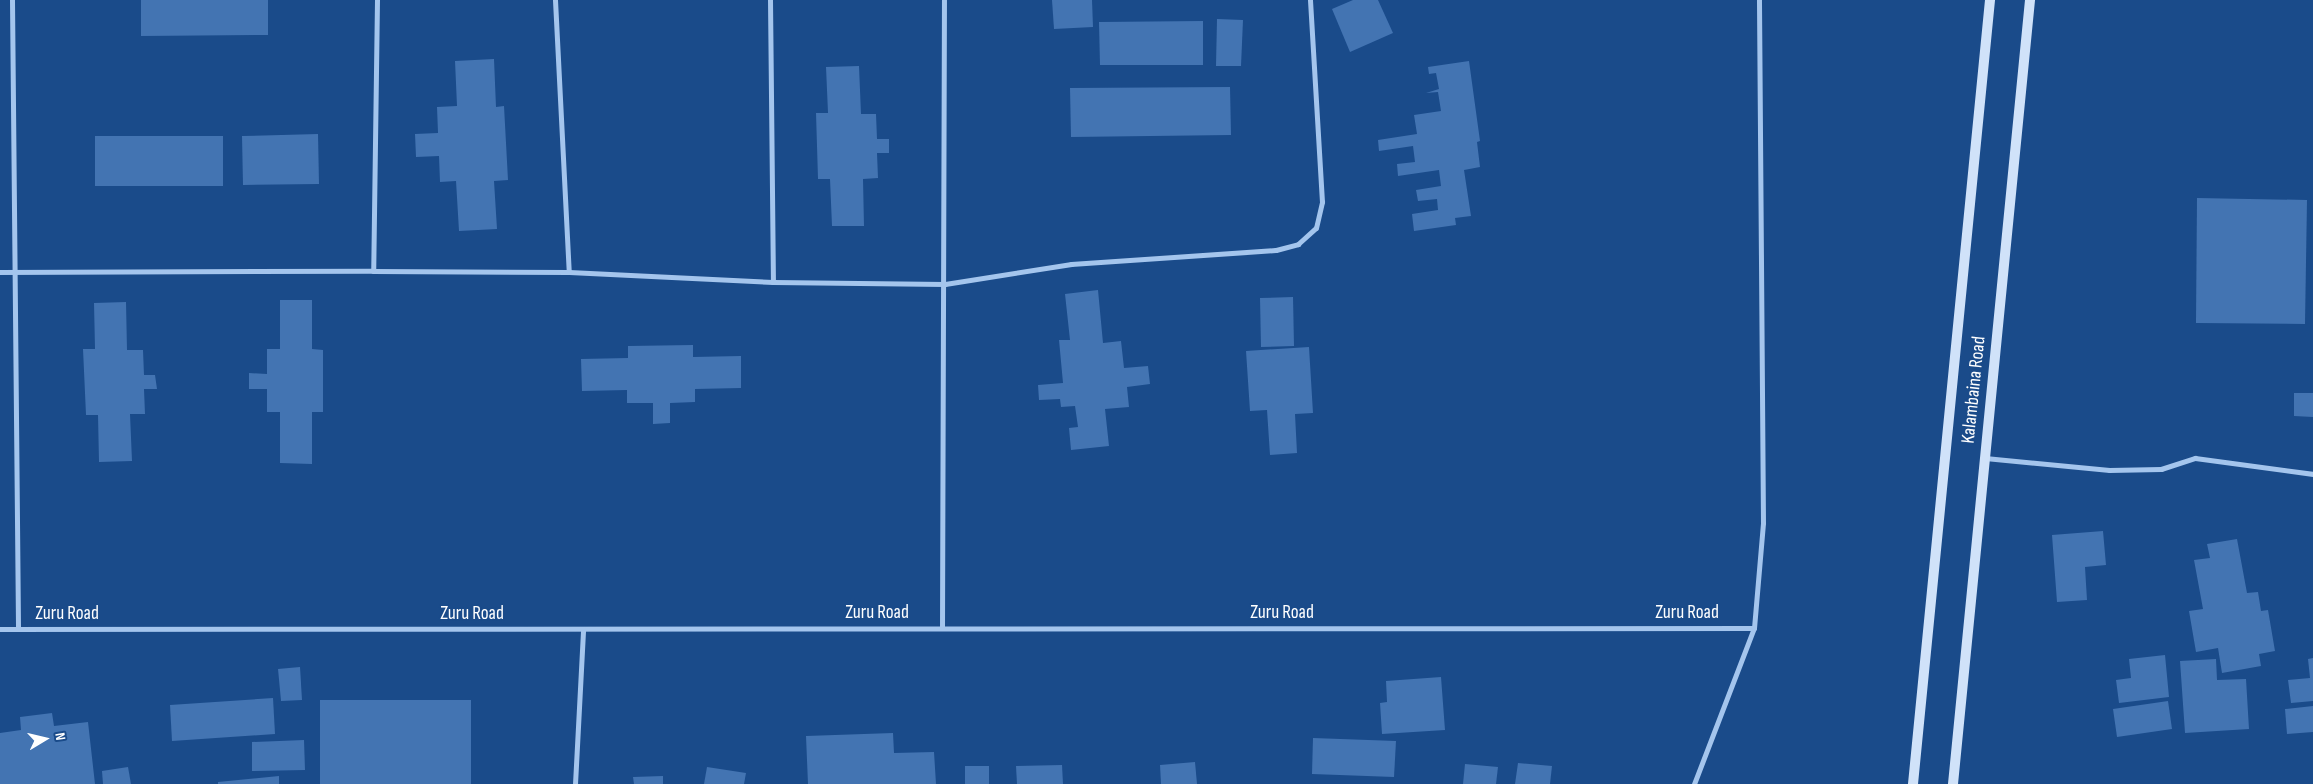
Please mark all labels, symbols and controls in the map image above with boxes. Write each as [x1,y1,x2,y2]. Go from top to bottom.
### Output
street label: Kalambaina Road [1957,335,1991,445]
street label: Zuru Road [845,602,909,624]
street label: Zuru Road [1250,602,1314,624]
street label: Zuru Road [1655,602,1719,624]
street label: Zuru Road [35,603,99,625]
street label: Zuru Road [440,603,504,625]
north arrow [20,714,70,764]
text: N [51,732,69,742]

